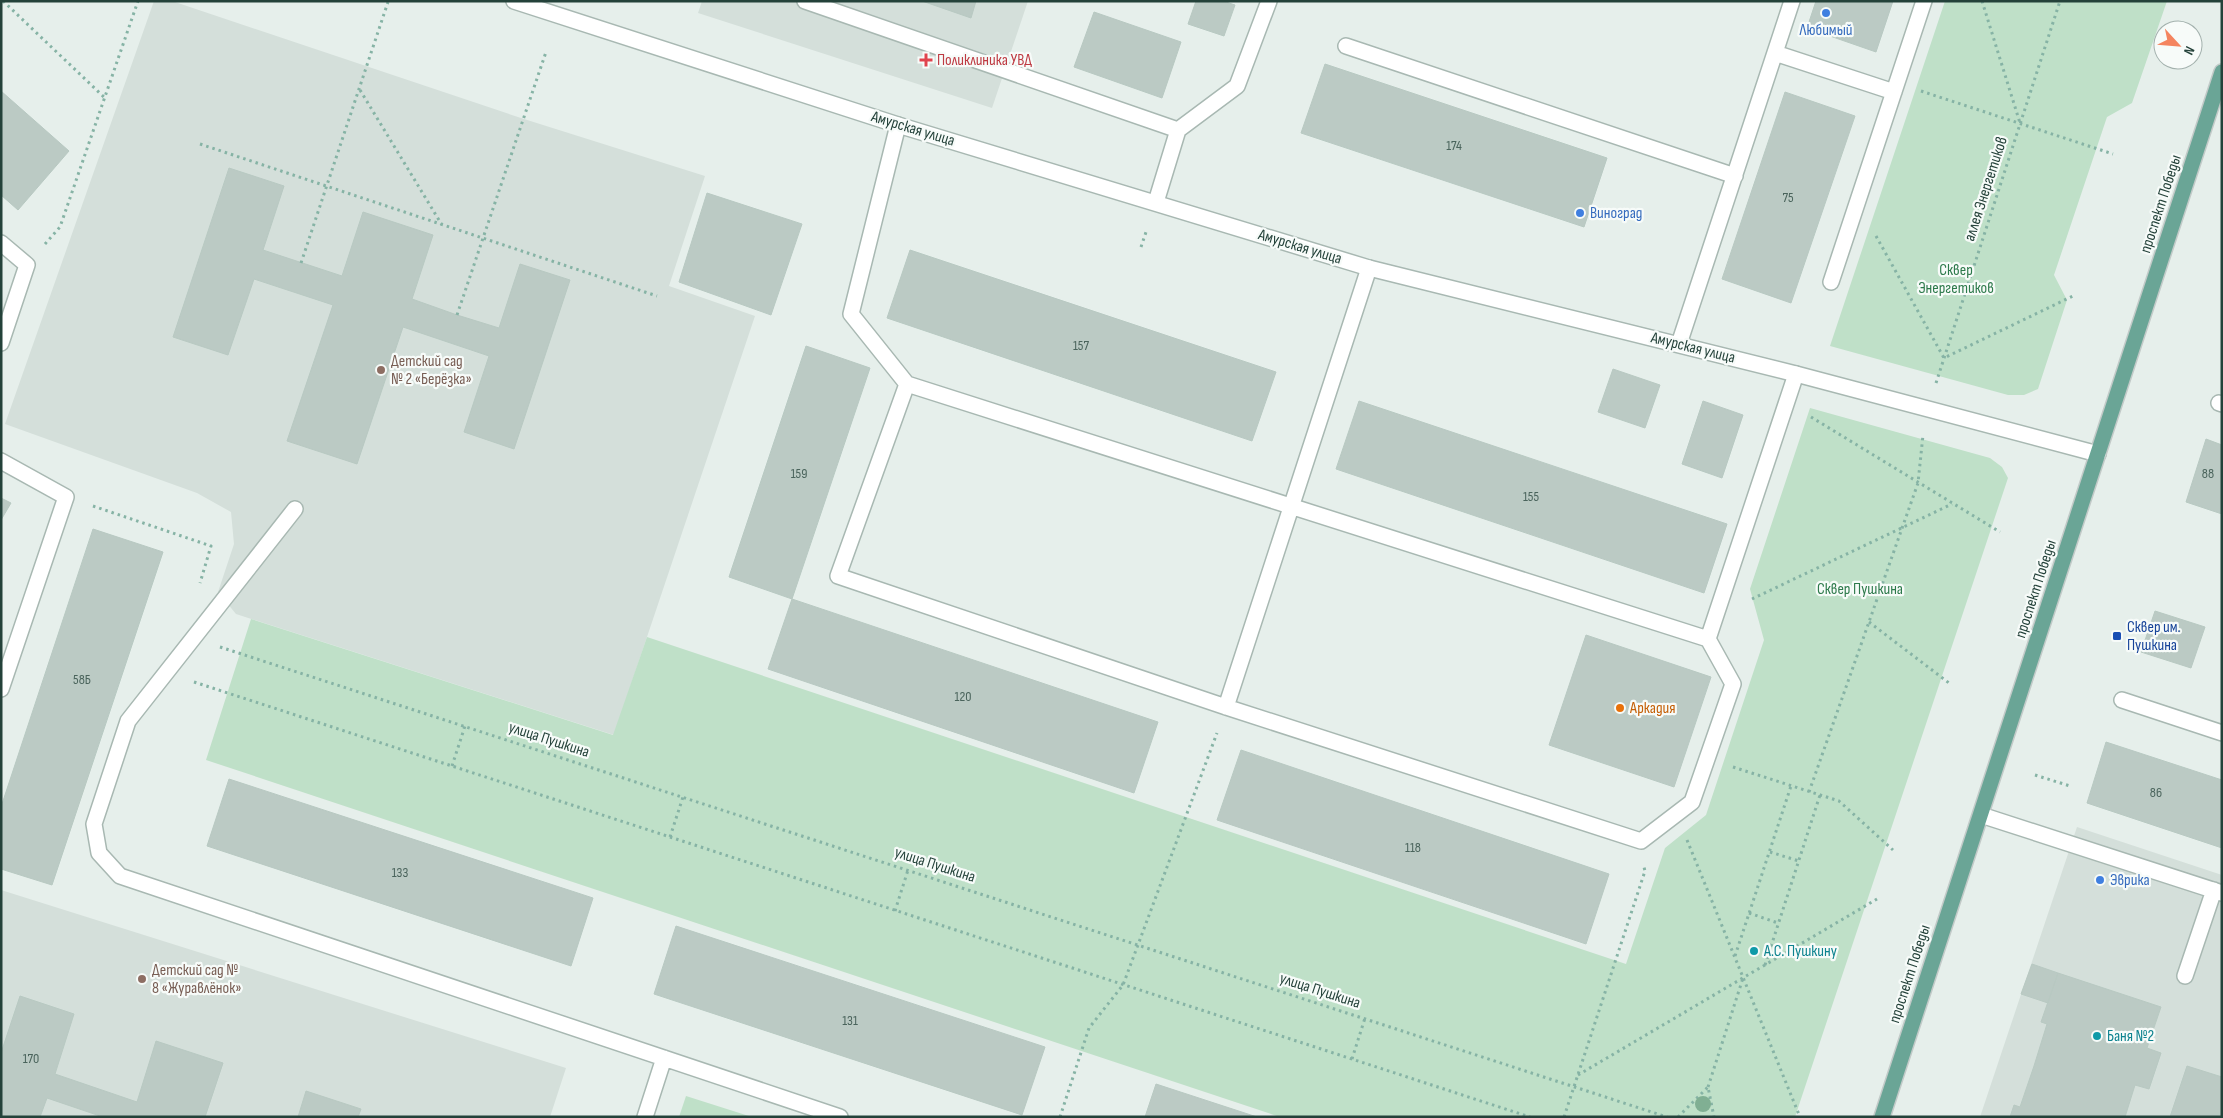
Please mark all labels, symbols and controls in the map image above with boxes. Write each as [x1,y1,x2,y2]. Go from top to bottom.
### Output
marker: Любимый [1820,7,1832,19]
north arrow [2153,20,2203,70]
place label: Любимый [1799,21,1852,40]
text: N [2180,43,2199,58]
place label: Поликлиника УВД [937,51,1032,70]
marker: Поликлиника УВД [919,53,933,67]
street label: Амурская улица [868,107,957,151]
street label: аллея Энергетиков [1960,134,2012,244]
house number: 174 [1446,137,1462,154]
street label: проспект Победы [2136,152,2186,256]
house number: 75 [1782,189,1794,206]
place label: Виноград [1590,204,1642,223]
marker: Виноград [1574,207,1586,219]
street label: Амурская улица [1255,225,1344,269]
park label: Сквер Энергетиков [1918,261,1994,298]
street label: Амурская улица [1648,328,1737,368]
house number: 157 [1073,337,1089,354]
place label: Детский сад № 2 «Берёзка» [391,352,472,389]
marker: Детский сад № 2 «Берёзка» [375,364,387,376]
house number: 159 [791,465,807,482]
house number: 88 [2202,465,2214,482]
house number: 155 [1523,488,1539,505]
street label: проспект Победы [2011,537,2061,641]
park label: Сквер Пушкина [1817,580,1903,599]
place label: Сквер им. Пушкина [2127,618,2181,655]
marker: Сквер им. Пушкина [2111,630,2123,642]
house number: 58Б [73,671,91,688]
house number: 120 [954,688,972,705]
place label: Аркадия [1629,699,1676,718]
marker: Аркадия [1614,702,1626,714]
street label: улица Пушкина [506,718,592,762]
house number: 86 [2150,784,2162,801]
house number: 118 [1405,839,1421,856]
street label: улица Пушкина [892,843,978,887]
house number: 133 [392,864,408,881]
place label: Эврика [2110,871,2150,890]
marker: Эврика [2094,874,2106,886]
street label: проспект Победы [1885,922,1935,1026]
place label: А.С. Пушкину [1763,942,1837,961]
marker: А.С. Пушкину [1748,945,1760,957]
place label: Детский сад № 8 «Журавлёнок» [152,961,242,998]
street label: улица Пушкина [1277,969,1363,1013]
marker: Детский сад № 8 «Журавлёнок» [136,973,148,985]
house number: 131 [842,1012,858,1029]
place label: Баня №2 [2107,1027,2154,1046]
marker: Баня №2 [2091,1030,2103,1042]
house number: 170 [23,1050,39,1067]

